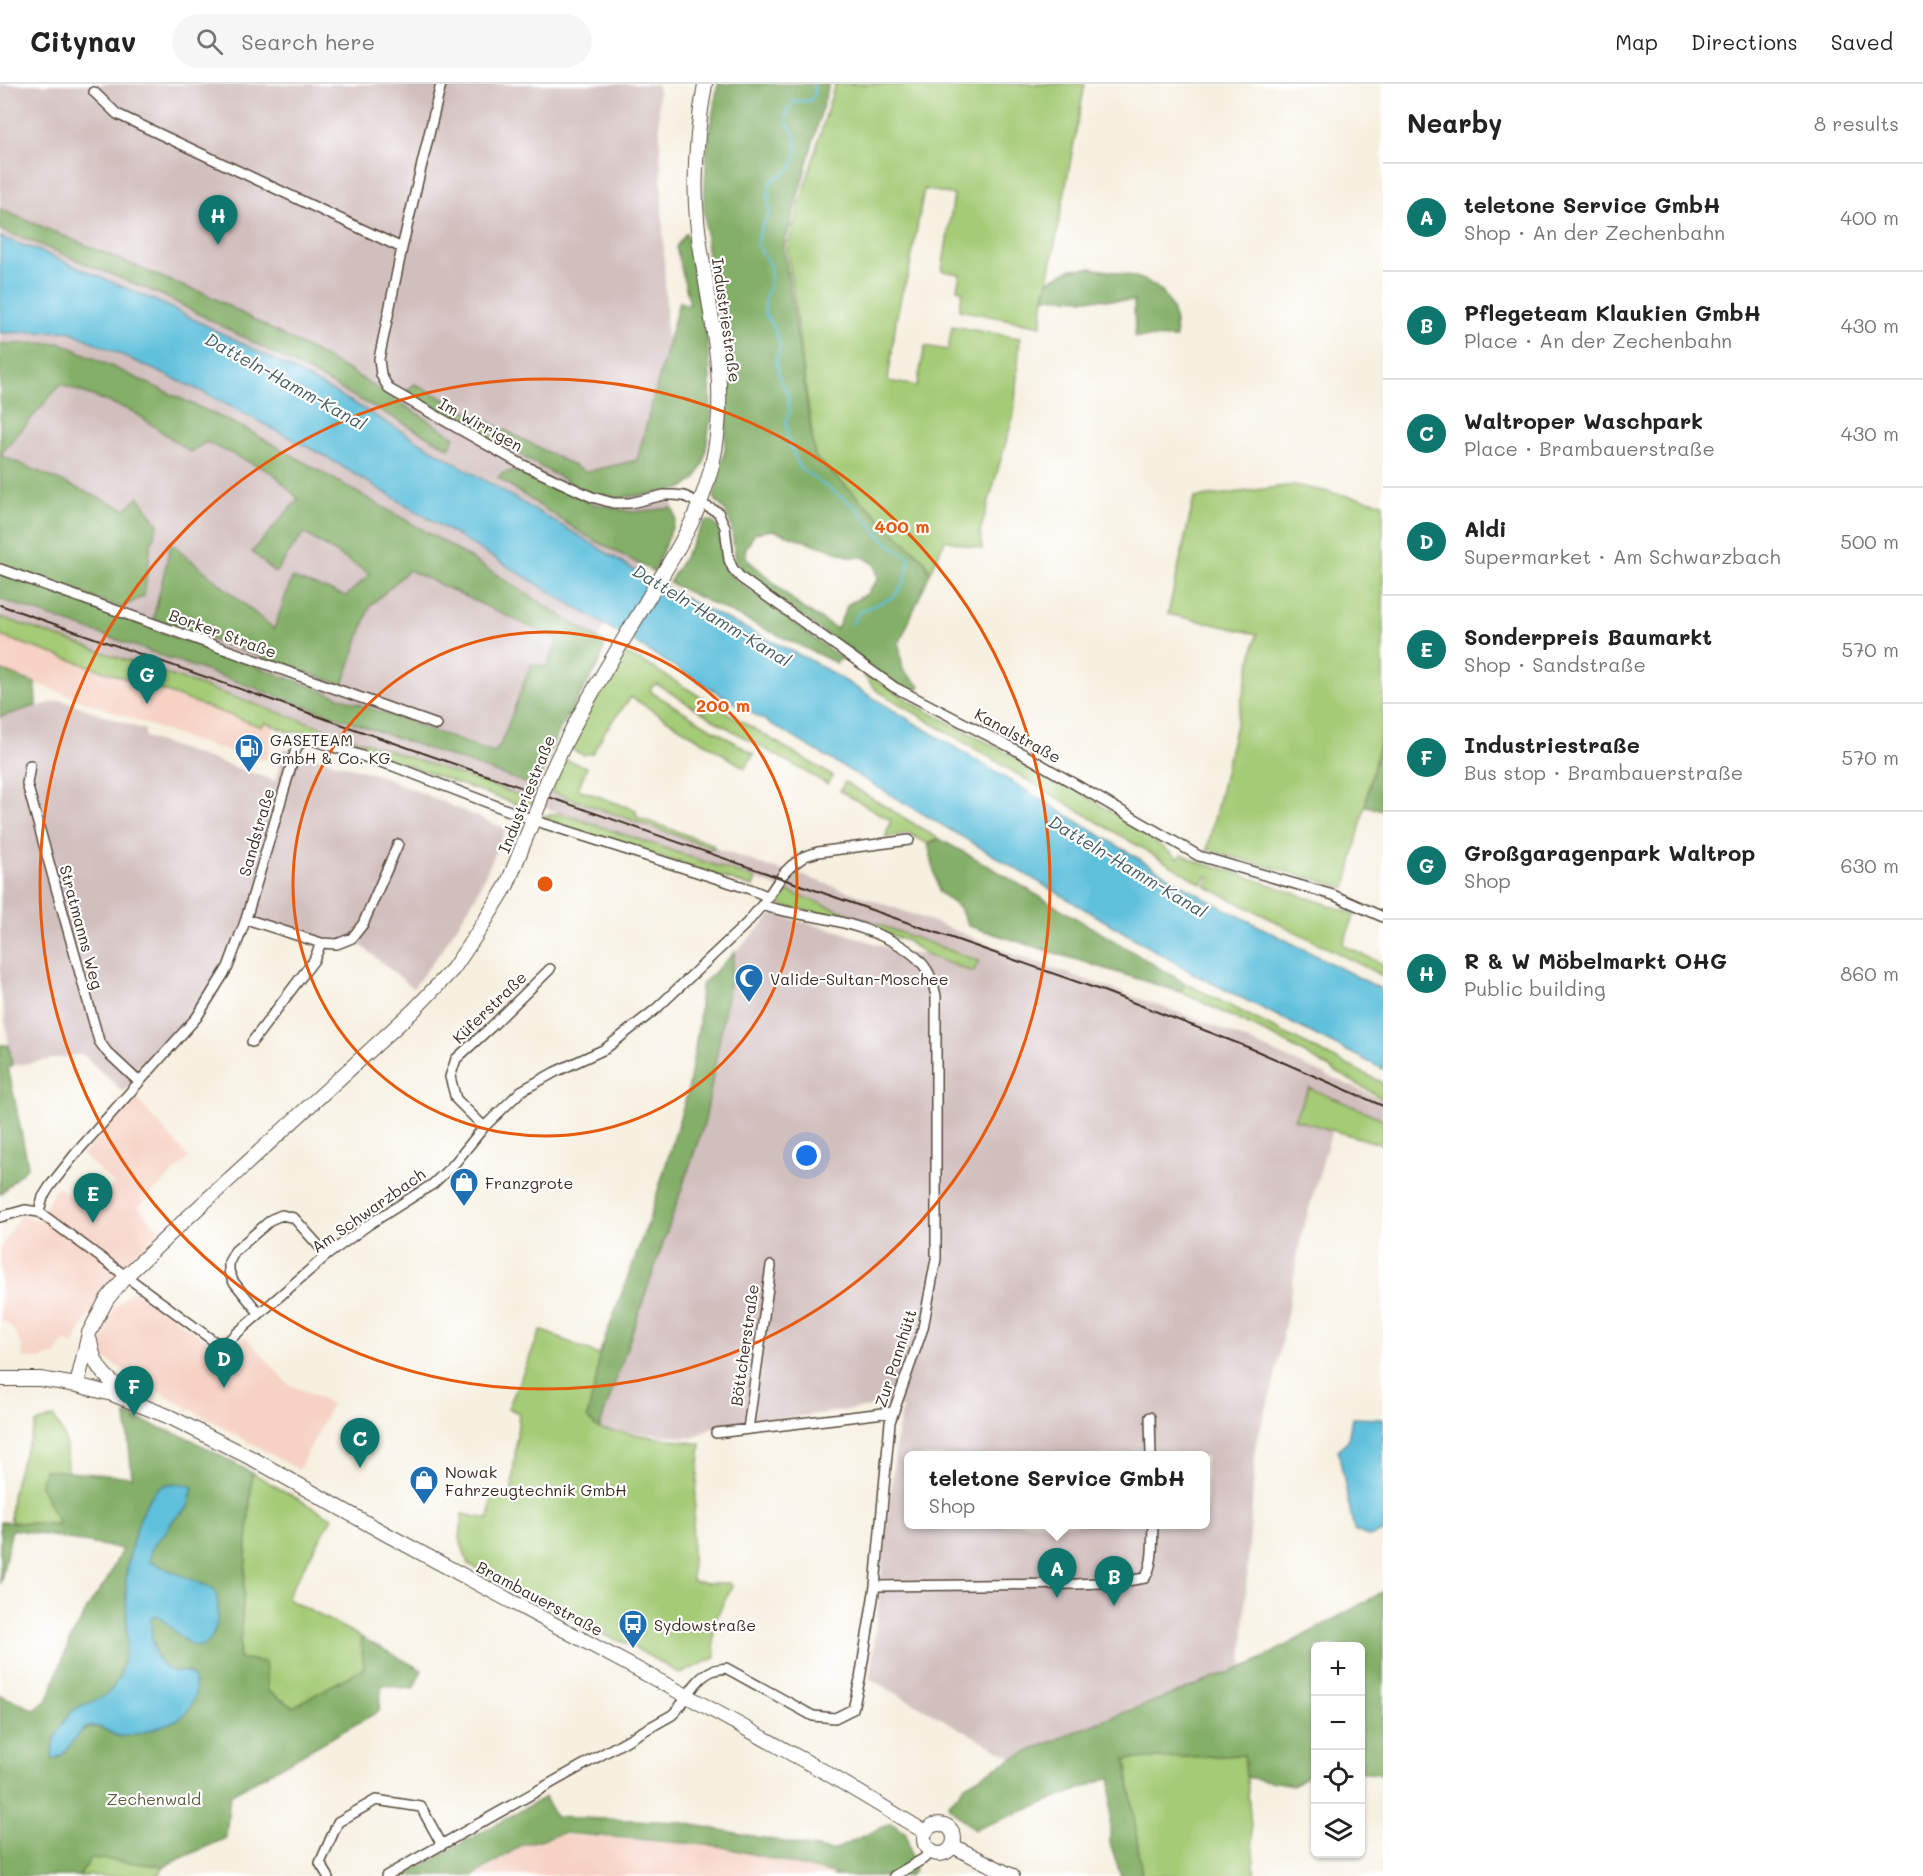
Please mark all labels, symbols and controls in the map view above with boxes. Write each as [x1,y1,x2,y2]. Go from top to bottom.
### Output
search box [172,14,592,68]
text: Citynav [30,23,136,59]
icon: search [193,25,226,58]
text: Search here [241,27,375,56]
text: Map [1615,28,1658,55]
text: Directions [1691,28,1798,55]
text: Saved [1831,28,1893,55]
text: Nearby [1407,106,1502,140]
text: 8 results [1814,110,1899,136]
text: teletone Service GmbH [1464,190,1721,219]
pin: H [198,196,238,245]
text: A [1420,204,1433,230]
text: 400 m [1840,204,1899,230]
text: Shop · An der Zechenbahn [1464,219,1725,245]
street label: Industriestraße [708,257,746,383]
text: Pflegeteam Klaukien GmbH [1464,298,1761,327]
text: B [1420,312,1433,338]
text: 430 m [1841,312,1899,338]
water label: Datteln-Hamm-Kanal [201,327,371,436]
text: Place · An der Zechenbahn [1464,327,1732,353]
street label: Im Wirrigen [435,392,527,456]
text: Waltroper Waschpark [1464,406,1703,435]
text: C [1419,420,1434,446]
text: 430 m [1841,420,1899,446]
text: Place · Brambauerstraße [1464,435,1715,461]
text: 400 m [874,514,930,538]
text: Aldi [1464,514,1507,543]
text: D [1419,528,1434,554]
text: 500 m [1840,528,1899,554]
text: Supermarket · Am Schwarzbach [1464,543,1781,569]
water label: Datteln-Hamm-Kanal [628,558,796,672]
street label: Borker Straße [166,604,280,662]
text: Sonderpreis Baumarkt [1464,622,1712,651]
text: E [1420,636,1433,662]
text: 570 m [1842,636,1899,662]
text: Shop · Sandstraße [1464,651,1646,677]
pin: G [128,654,166,704]
text: 200 m [696,693,750,717]
street label: Kanalstraße [971,703,1065,767]
place label: GASETEAM GmbH & Co. KG [270,729,390,768]
text: Industriestraße [1464,730,1640,759]
fuel station icon: GASETEAM GmbH & Co. KG [233,732,265,774]
street label: Industriestraße [493,732,559,856]
text: F [1420,744,1433,770]
text: 570 m [1842,744,1899,770]
text: Bus stop · Brambauerstraße [1464,759,1743,785]
street label: Sandstraße [233,785,279,879]
water label: Datteln-Hamm-Kanal [1044,809,1212,923]
text: Großgaragenpark Waltrop [1464,838,1755,867]
text: G [1419,852,1434,878]
text: 630 m [1841,852,1899,878]
street label: Stratmanns Weg [55,863,109,991]
text: Shop [1464,867,1511,893]
centre of rings [535,874,555,894]
text: R & W Möbelmarkt OHG [1464,946,1727,975]
text: H [1418,960,1435,986]
text: 860 m [1840,960,1899,986]
mosque icon: Valide-Sultan-Moschee [733,962,765,1004]
street label: Küferstraße [447,966,531,1048]
place label: Valide-Sultan-Moschee [770,968,949,989]
text: Public building [1464,975,1606,1001]
your location [792,1141,821,1170]
street label: Am Schwarzbach [307,1163,429,1257]
shop icon: Franzgrote [448,1166,480,1208]
place label: Franzgrote [485,1172,573,1193]
pin: E [74,1174,112,1223]
street label: Böttcherstraße [725,1283,763,1407]
street label: Zur Pannhütt [869,1306,921,1410]
pin: D [204,1338,244,1388]
pin: F [114,1366,154,1416]
pin: C [340,1418,380,1468]
popup [904,1451,1210,1529]
place label: Nowak Fahrzeugtechnik GmbH [445,1461,627,1500]
text: teletone Service GmbH [929,1463,1185,1492]
shop icon: Nowak Fahrzeugtechnik GmbH [408,1464,440,1506]
text: Shop [929,1492,975,1518]
pin: A [1038,1548,1076,1598]
street label: Brambauerstraße [473,1556,607,1640]
pin: B [1094,1556,1134,1606]
bus stop icon: Sydowstraße [617,1608,649,1650]
place label: Sydowstraße [654,1614,756,1635]
map controls [1311,1642,1365,1858]
button: + [1311,1642,1365,1696]
button: − [1311,1696,1365,1750]
button: locate [1311,1750,1365,1804]
park label: Zechenwald [107,1788,201,1809]
button: layers [1311,1804,1365,1858]

